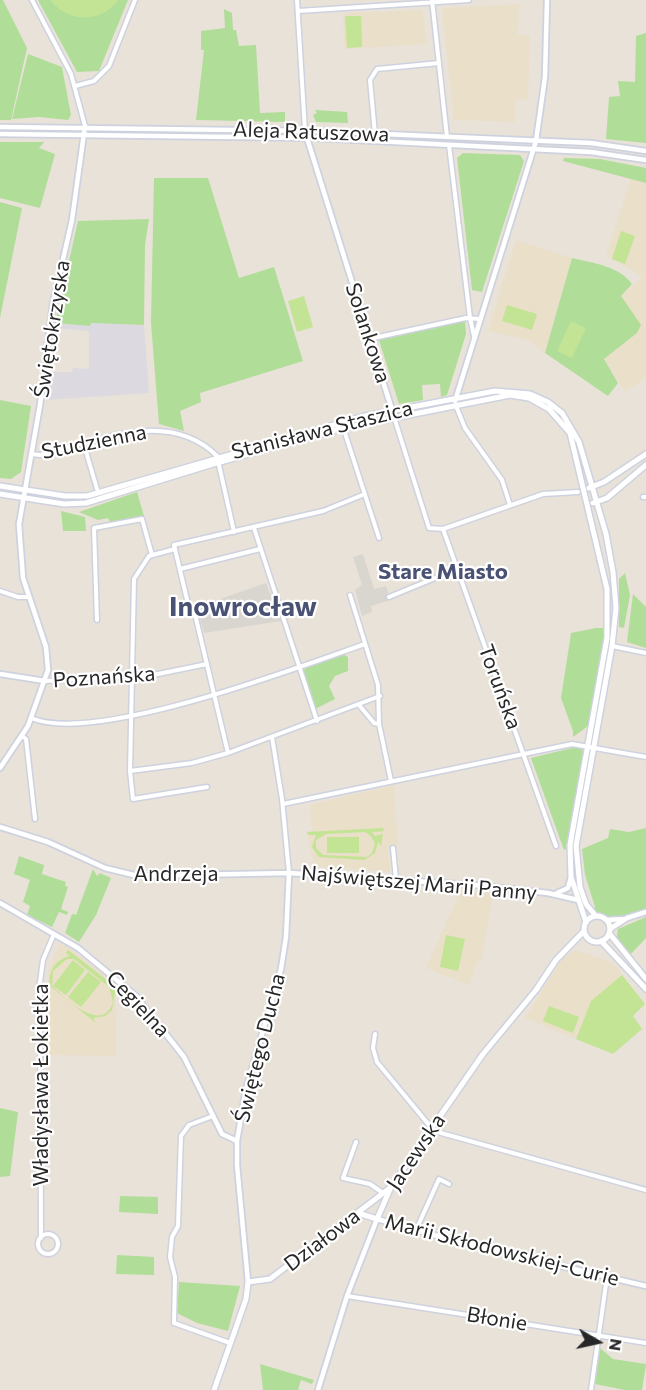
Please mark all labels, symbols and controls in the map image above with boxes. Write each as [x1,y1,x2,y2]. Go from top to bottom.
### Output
street label: Aleja Ratuszowa [232,117,390,147]
street label: Świętokrzyska [29,258,75,400]
street label: Solankowa [340,280,396,386]
street label: Stanisława Staszica [229,395,415,465]
street label: Studzienna [39,419,149,465]
district label: Stare Miasto [378,559,508,585]
district label: Inowrocław [169,591,317,623]
street label: Toruńska [473,641,527,733]
street label: Poznańska [52,661,156,693]
street label: Najświętszej Marii Panny [300,860,538,906]
street label: Andrzeja [134,861,218,887]
street label: Cegielna [101,966,175,1042]
street label: Świętego Ducha [229,971,291,1125]
street label: Władysława Łokietka [28,984,54,1186]
street label: Jacewska [381,1109,451,1195]
street label: Działowa [279,1203,365,1277]
street label: Marii Skłodowskiej-Curie [382,1209,622,1291]
street label: Błonie [465,1302,529,1336]
north arrow [568,1312,628,1372]
text: N [606,1337,627,1352]

